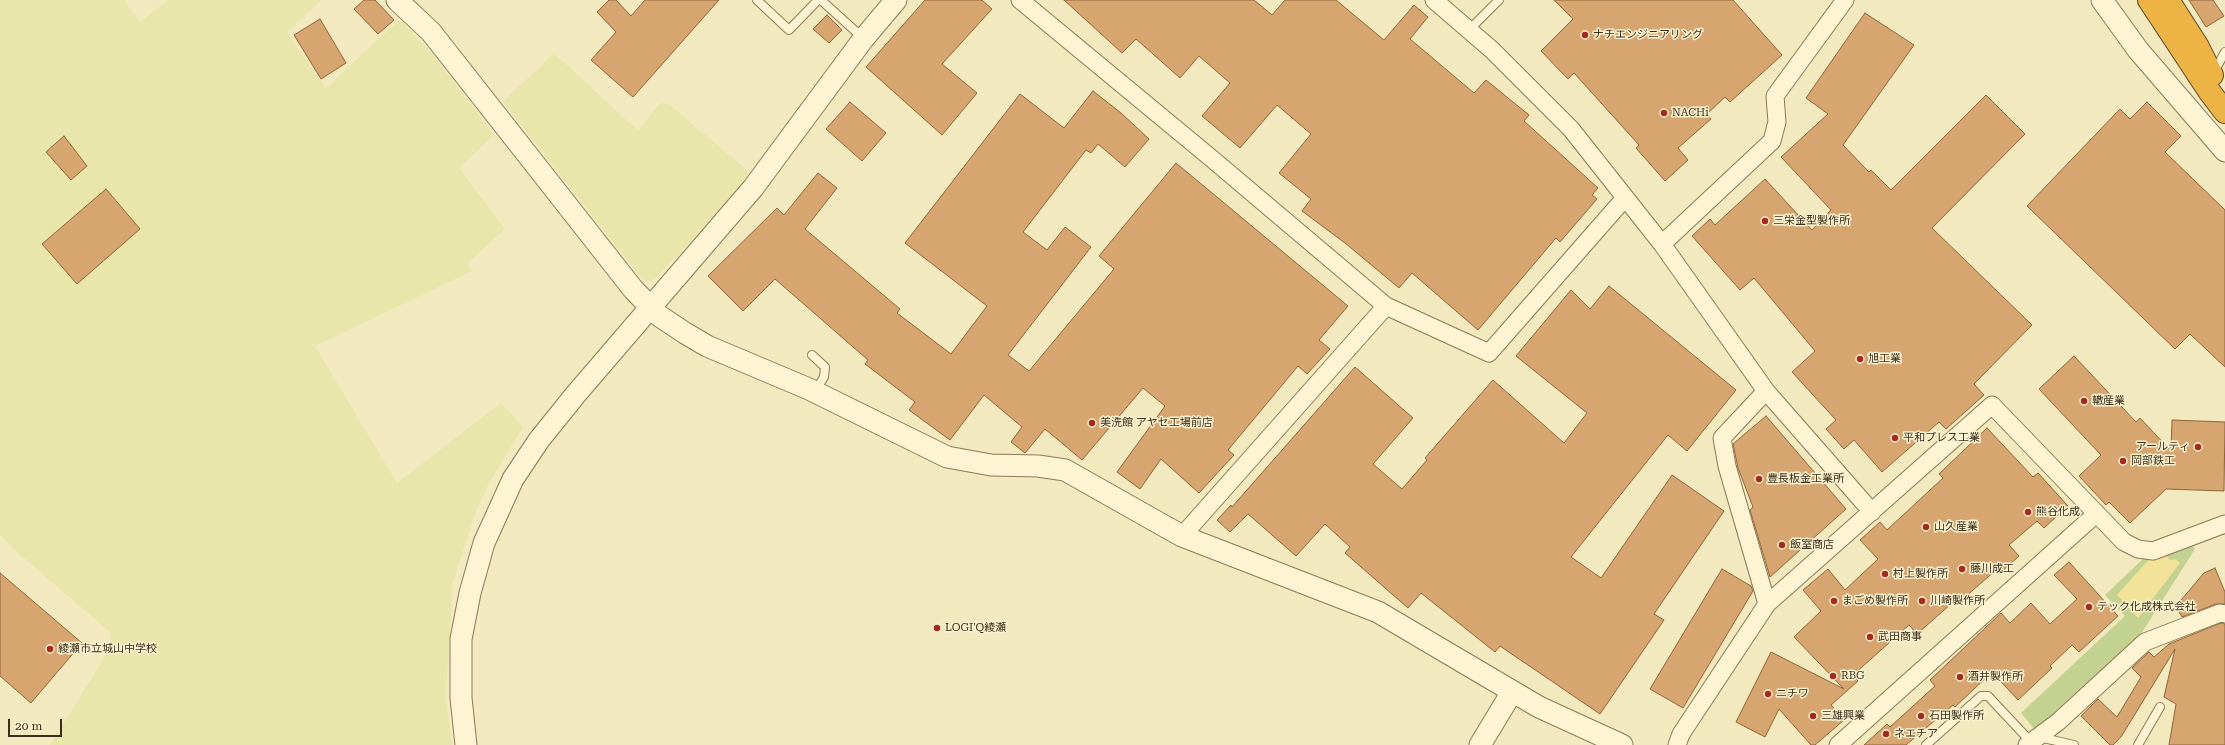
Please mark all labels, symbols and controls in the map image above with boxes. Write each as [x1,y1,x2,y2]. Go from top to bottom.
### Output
place label: ナチエンジニアリング [1593,28,1703,42]
marker: ナチエンジニアリング [1580,30,1590,40]
place label: NACHi [1672,106,1709,120]
marker: NACHi [1659,108,1669,118]
place label: 三栄金型製作所 [1773,214,1850,228]
marker: 三栄金型製作所 [1760,216,1770,226]
place label: 旭工業 [1868,352,1901,366]
marker: 旭工業 [1855,354,1865,364]
place label: 轍産業 [2092,394,2125,408]
marker: 轍産業 [2079,396,2089,406]
place label: 美洗館 アヤセ工場前店 [1100,416,1213,430]
marker: 美洗館 アヤセ工場前店 [1087,418,1097,428]
place label: 平和プレス工業 [1903,431,1980,445]
marker: 平和プレス工業 [1890,433,1900,443]
place label: アールティ [2136,440,2190,454]
marker: アールティ [2193,442,2203,452]
place label: 岡部鉄工 [2131,454,2175,468]
marker: 岡部鉄工 [2118,456,2128,466]
place label: 豊長板金工業所 [1767,472,1844,486]
marker: 豊長板金工業所 [1754,474,1764,484]
place label: 熊谷化成 [2036,505,2080,519]
marker: 熊谷化成 [2023,507,2033,517]
place label: 山久産業 [1934,520,1978,534]
marker: 山久産業 [1921,522,1931,532]
place label: 飯室商店 [1790,538,1834,552]
marker: 飯室商店 [1777,540,1787,550]
place label: 藤川成工 [1970,562,2014,576]
marker: 藤川成工 [1957,564,1967,574]
place label: 村上製作所 [1893,567,1948,581]
marker: 村上製作所 [1880,569,1890,579]
place label: まごめ製作所 [1842,594,1908,608]
place label: 川崎製作所 [1930,594,1985,608]
marker: まごめ製作所 [1829,596,1839,606]
marker: 川崎製作所 [1917,596,1927,606]
place label: テック化成株式会社 [2097,600,2196,614]
marker: テック化成株式会社 [2084,602,2094,612]
place label: LOGI'Q綾瀬 [945,621,1006,635]
marker: LOGI'Q綾瀬 [932,623,942,633]
place label: 武田商事 [1878,630,1922,644]
marker: 武田商事 [1865,632,1875,642]
place label: 綾瀬市立城山中学校 [58,642,157,656]
marker: 綾瀬市立城山中学校 [45,644,55,654]
place label: RBG [1841,669,1865,683]
place label: 酒井製作所 [1968,670,2023,684]
marker: RBG [1828,671,1838,681]
marker: 酒井製作所 [1955,672,1965,682]
place label: ニチワ [1776,687,1809,701]
marker: ニチワ [1763,689,1773,699]
place label: 三雄興業 [1821,709,1865,723]
place label: 石田製作所 [1929,709,1984,723]
scale bar [10,711,64,737]
marker: 三雄興業 [1808,711,1818,721]
marker: 石田製作所 [1916,711,1926,721]
text: 20 m [15,719,42,733]
place label: ネエチア [1894,727,1938,741]
marker: ネエチア [1881,729,1891,739]

